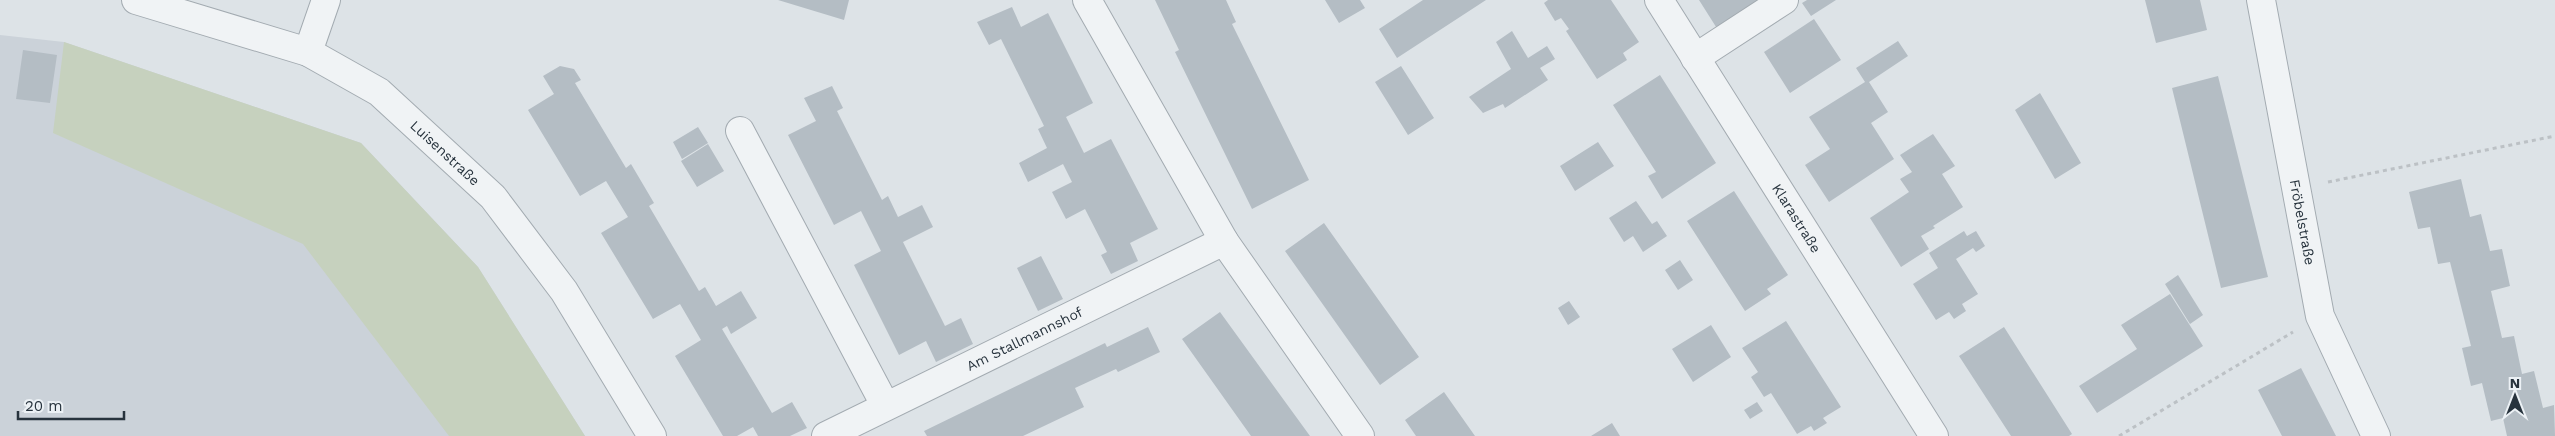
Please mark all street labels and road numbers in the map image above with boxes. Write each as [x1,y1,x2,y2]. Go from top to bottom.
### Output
street label: Luisenstraße [407,117,483,189]
street label: Fröbelstraße [2287,178,2318,266]
street label: Klarastraße [1769,181,1824,256]
street label: Am Stallmannshof [964,303,1086,374]

